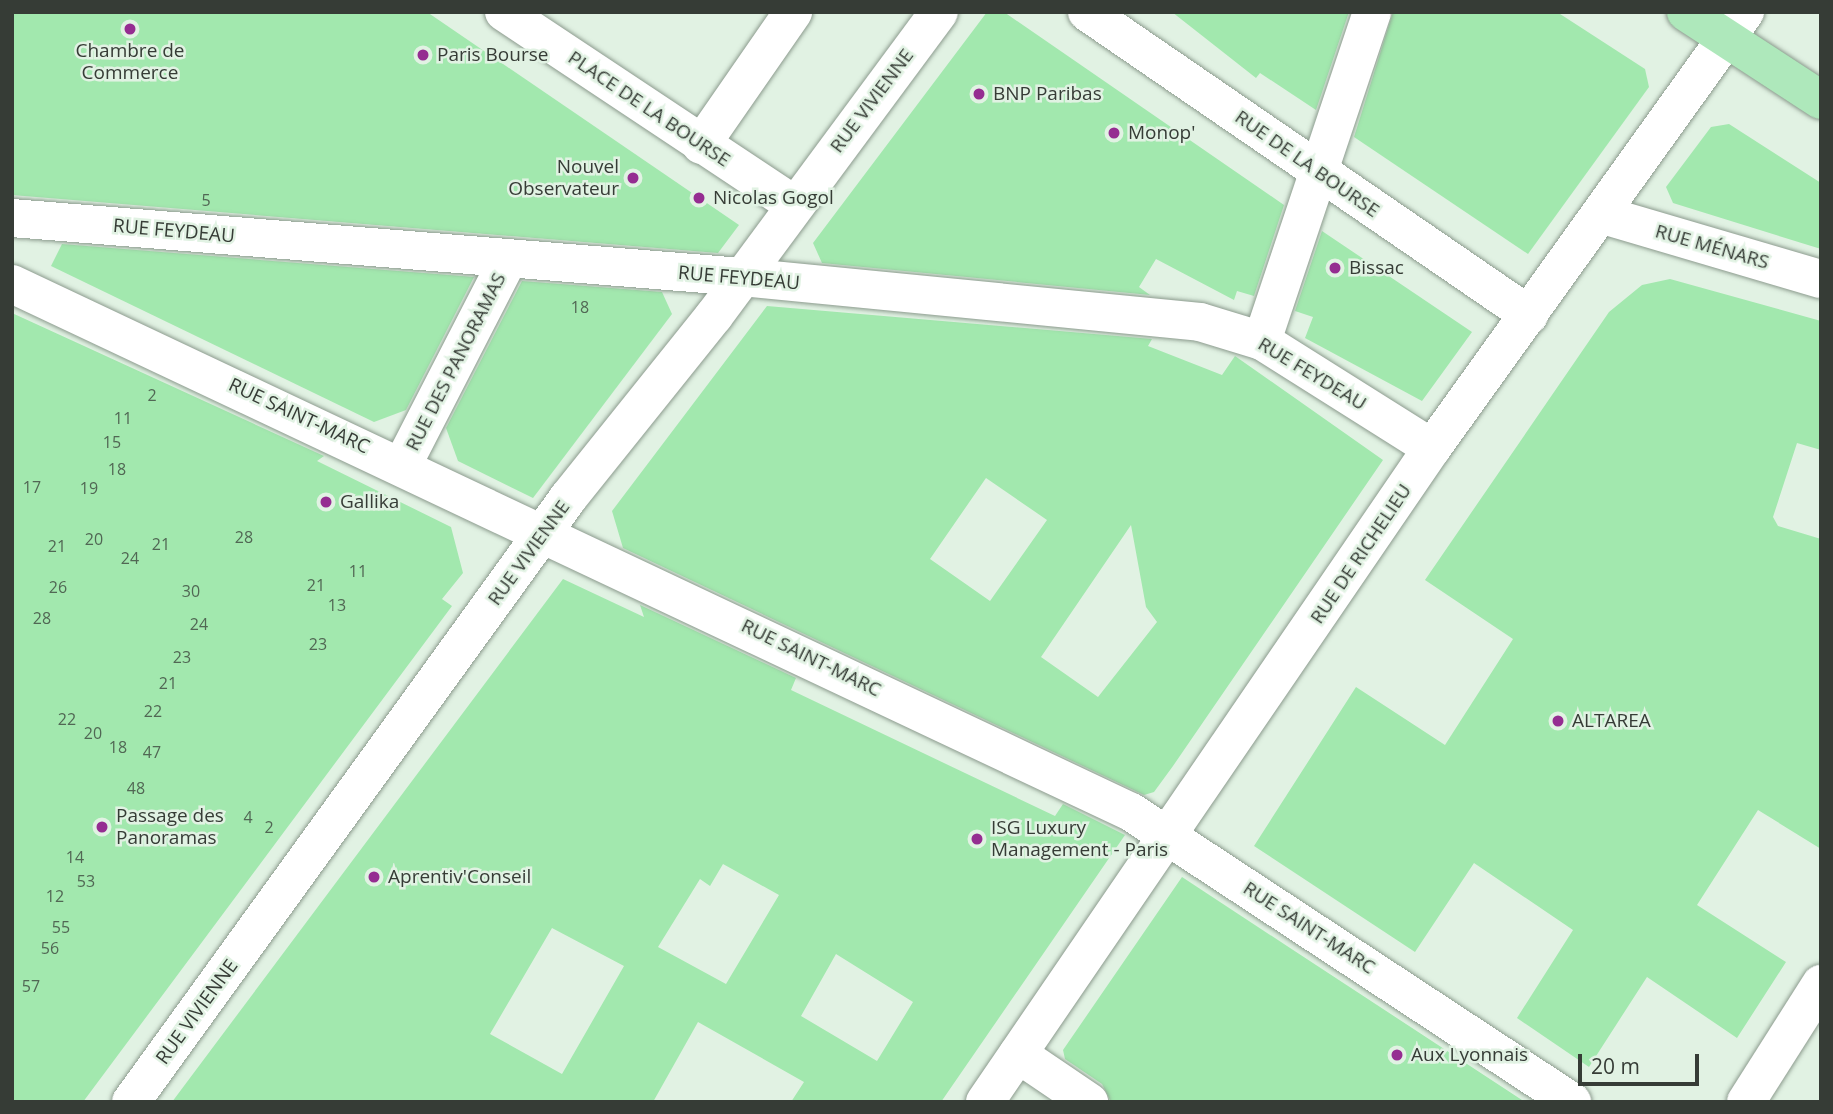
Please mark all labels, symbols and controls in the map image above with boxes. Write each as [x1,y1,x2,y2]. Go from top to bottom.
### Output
marker: Chambre de Commerce [122,21,138,37]
place label: Chambre de Commerce [75,40,185,84]
place label: Paris Bourse [437,44,548,66]
street label: RUE VIVIENNE [826,45,918,157]
street label: PLACE DE LA BOURSE [564,46,734,172]
marker: Paris Bourse [415,47,431,63]
place label: BNP Paribas [993,83,1102,105]
marker: BNP Paribas [971,86,987,102]
street label: RUE DE LA BOURSE [1230,106,1384,222]
place label: Monop' [1128,122,1195,144]
marker: Monop' [1106,125,1122,141]
place label: Nouvel Observateur [508,156,619,200]
marker: Nouvel Observateur [625,170,641,186]
place label: Nicolas Gogol [713,187,834,209]
house number: 5 [201,190,211,210]
marker: Nicolas Gogol [691,190,707,206]
street label: RUE FEYDEAU [112,214,236,248]
street label: RUE MÉNARS [1653,220,1771,274]
place label: Bissac [1349,257,1404,279]
marker: Bissac [1327,260,1343,276]
street label: RUE FEYDEAU [677,261,801,295]
street label: RUE DES PANORAMAS [401,269,511,455]
house number: 18 [571,297,589,317]
street label: RUE FEYDEAU [1254,333,1370,415]
street label: RUE SAINT-MARC [225,373,373,459]
house number: 2 [147,385,157,405]
house number: 11 [114,408,132,428]
house number: 15 [103,432,121,452]
house number: 18 [108,459,126,479]
house number: 17 [23,477,41,497]
house number: 19 [80,478,98,498]
street label: RUE DE RICHELIEU [1306,480,1416,628]
place label: Gallika [340,491,399,513]
marker: Gallika [318,494,334,510]
street label: RUE VIVIENNE [483,496,575,610]
house number: 28 [235,527,253,547]
house number: 20 [85,529,103,549]
house number: 21 [152,534,170,554]
house number: 21 [48,536,66,556]
house number: 24 [121,548,139,568]
house number: 11 [349,561,367,581]
house number: 21 [307,575,325,595]
house number: 26 [49,577,67,597]
house number: 30 [182,581,200,601]
house number: 13 [328,595,346,615]
house number: 28 [33,608,51,628]
house number: 24 [190,614,208,634]
street label: RUE SAINT-MARC [737,614,885,702]
house number: 23 [309,634,327,654]
house number: 23 [173,647,191,667]
house number: 21 [159,673,177,693]
house number: 22 [144,701,162,721]
house number: 22 [58,709,76,729]
place label: ALTAREA [1572,710,1651,732]
marker: ALTAREA [1550,713,1566,729]
house number: 20 [84,723,102,743]
house number: 18 [109,737,127,757]
house number: 47 [143,742,161,762]
house number: 48 [127,778,145,798]
place label: Passage des Panoramas [116,805,224,849]
house number: 4 [243,807,253,827]
house number: 2 [264,817,274,837]
place label: ISG Luxury Management - Paris [991,817,1168,861]
marker: Passage des Panoramas [94,819,110,835]
marker: ISG Luxury Management - Paris [969,831,985,847]
house number: 14 [66,847,84,867]
place label: Aprentiv'Conseil [388,866,531,888]
marker: Aprentiv'Conseil [366,869,382,885]
house number: 53 [77,871,95,891]
street label: RUE SAINT-MARC [1239,877,1379,979]
house number: 12 [46,886,64,906]
house number: 55 [52,917,70,937]
house number: 56 [41,938,59,958]
street label: RUE VIVIENNE [151,955,243,1069]
house number: 57 [22,976,40,996]
scale bar [1581,1040,1702,1084]
place label: Aux Lyonnais [1411,1044,1528,1066]
marker: Aux Lyonnais [1389,1047,1405,1063]
text: 20 m [1591,1052,1640,1080]

